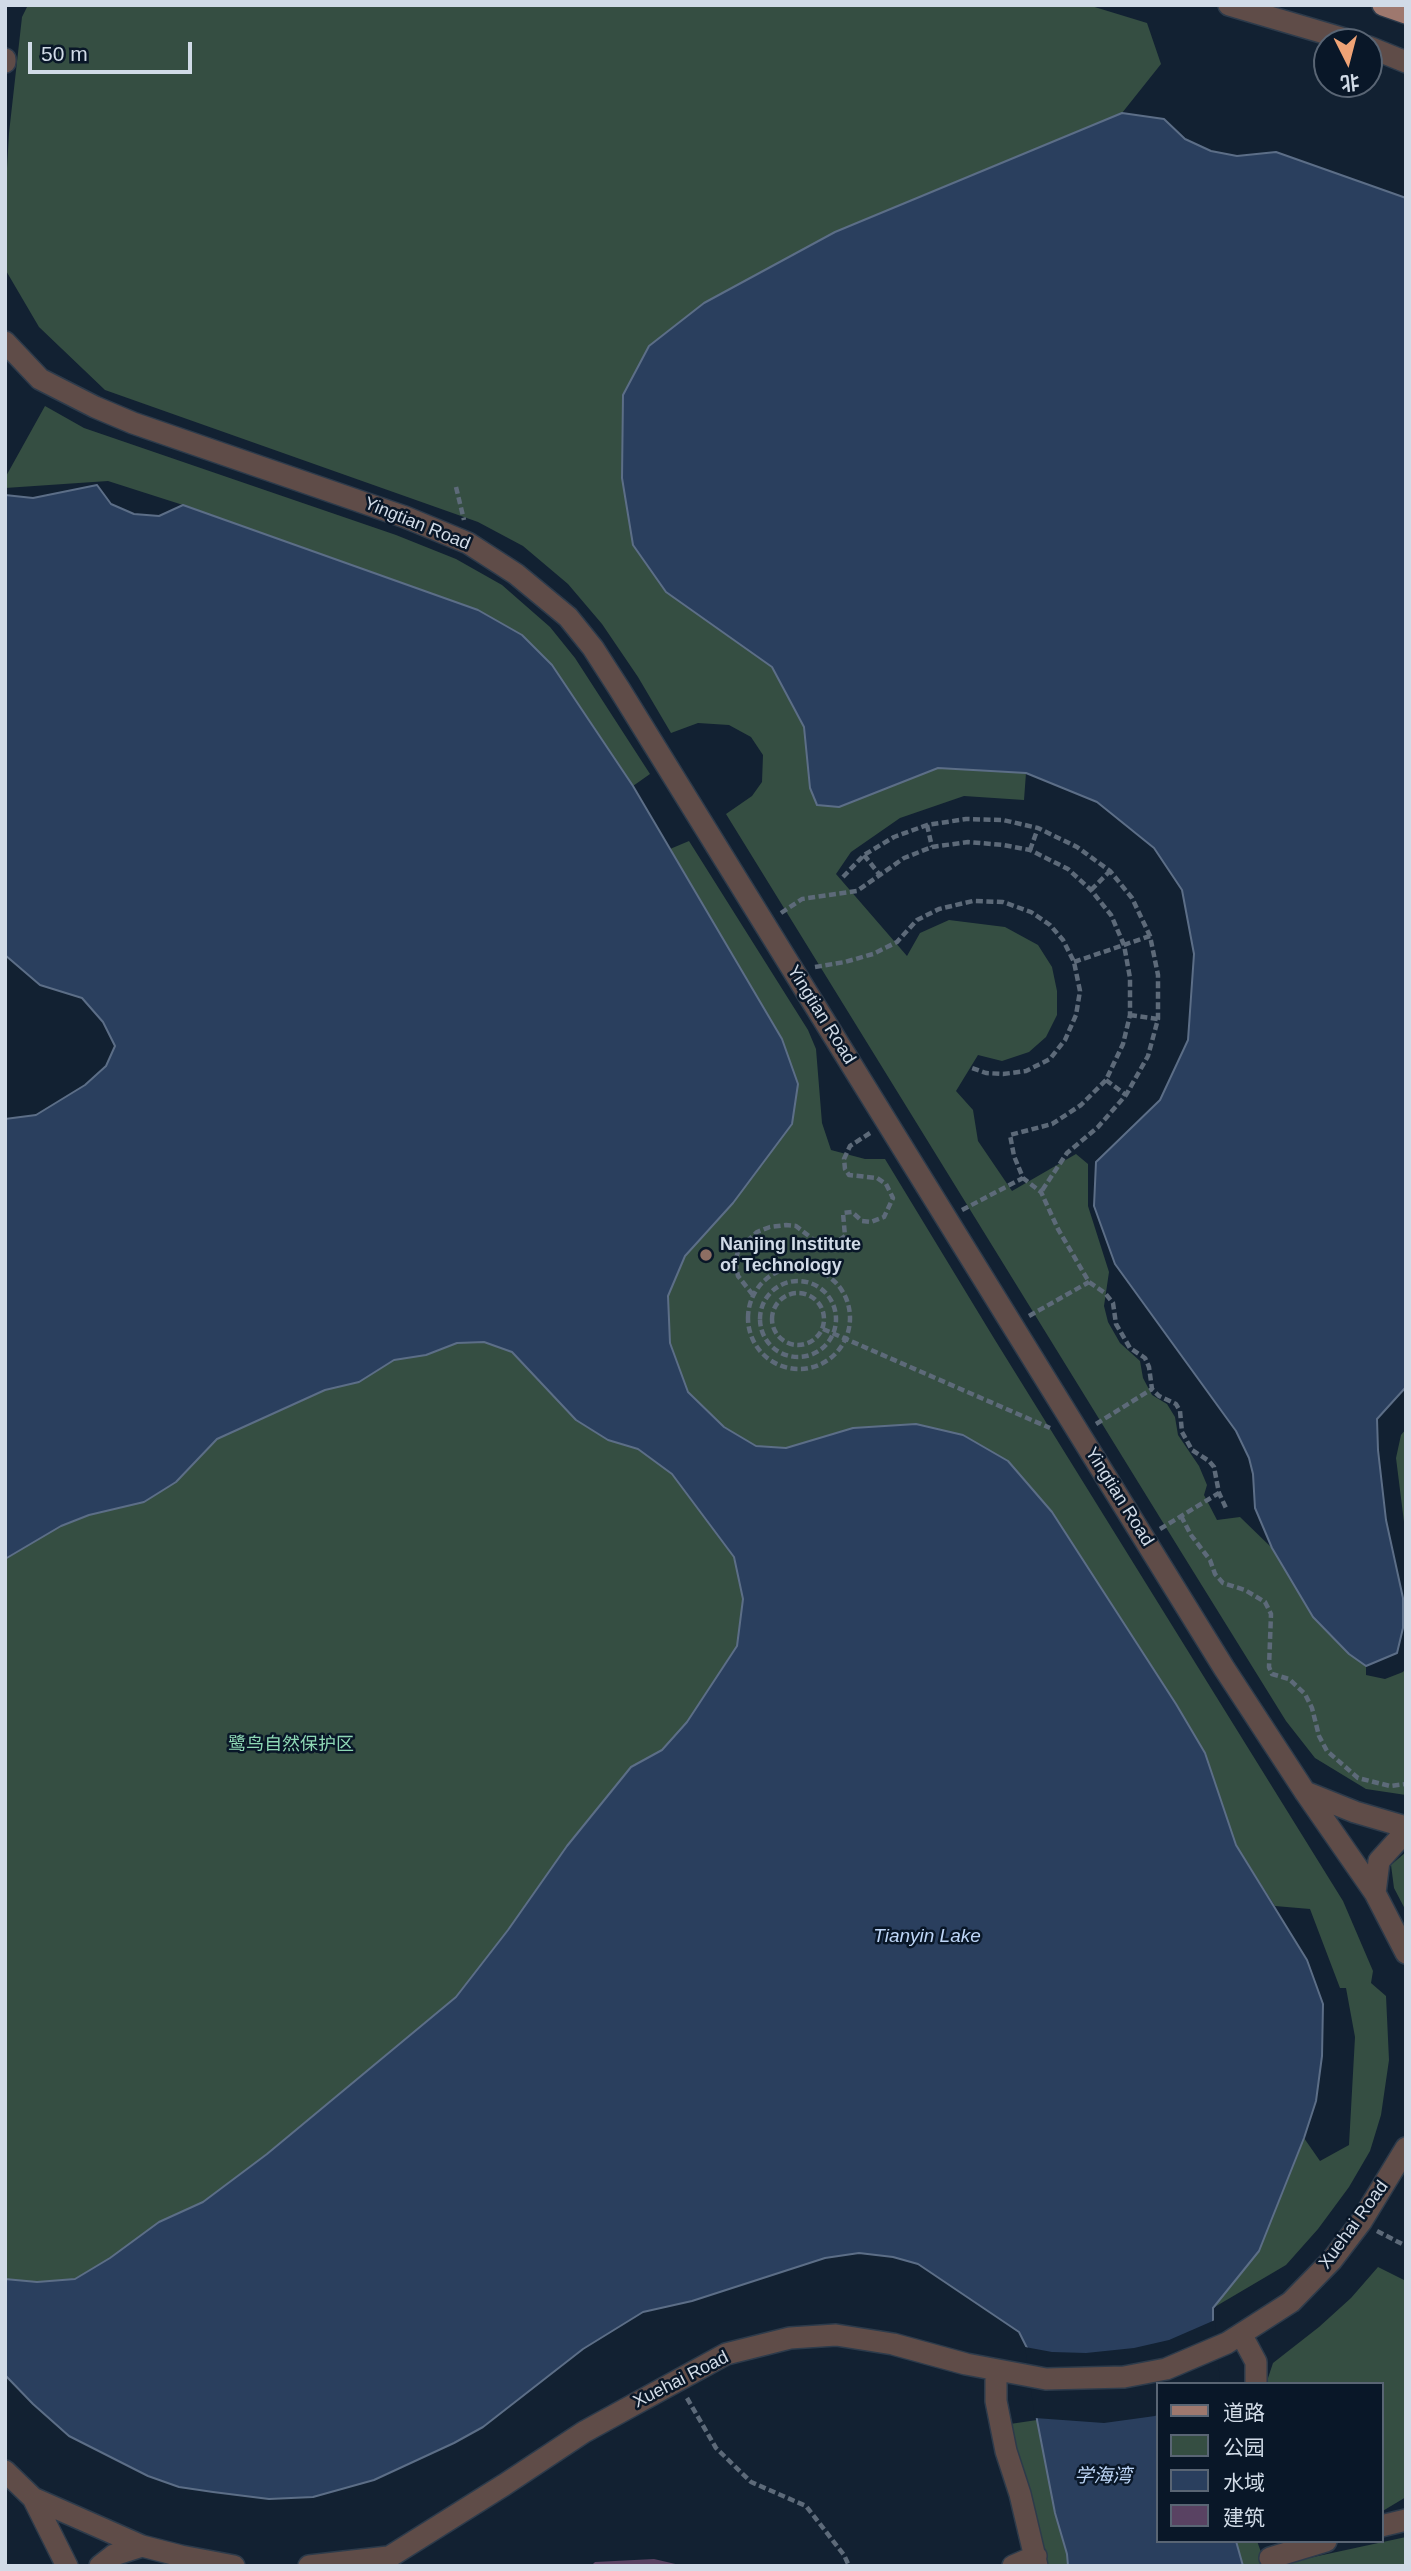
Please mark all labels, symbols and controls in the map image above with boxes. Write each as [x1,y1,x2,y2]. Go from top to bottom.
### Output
scale bar [32,28,196,72]
north arrow [1313,28,1383,98]
text: 50 m [41,42,88,65]
text: 北 [1339,71,1361,94]
street label: Yingtian Road [361,493,473,555]
street label: Yingtian Road [782,962,860,1068]
place label: Nanjing Institute of Technology [720,1234,861,1276]
marker: Nanjing Institute of Technology [698,1247,714,1263]
street label: Yingtian Road [1080,1444,1158,1550]
park label: 鹭鸟自然保护区 [228,1734,354,1756]
water label: Tianyin Lake [873,1926,981,1948]
street label: Xuehai Road [1315,2177,1393,2273]
street label: Xuehai Road [630,2347,732,2413]
legend [1156,2382,1383,2543]
text: 道路 [1223,2401,1265,2424]
text: 公园 [1223,2436,1265,2459]
water label: 学海湾 [1075,2466,1131,2488]
text: 水域 [1223,2471,1265,2494]
text: 建筑 [1223,2506,1265,2529]

